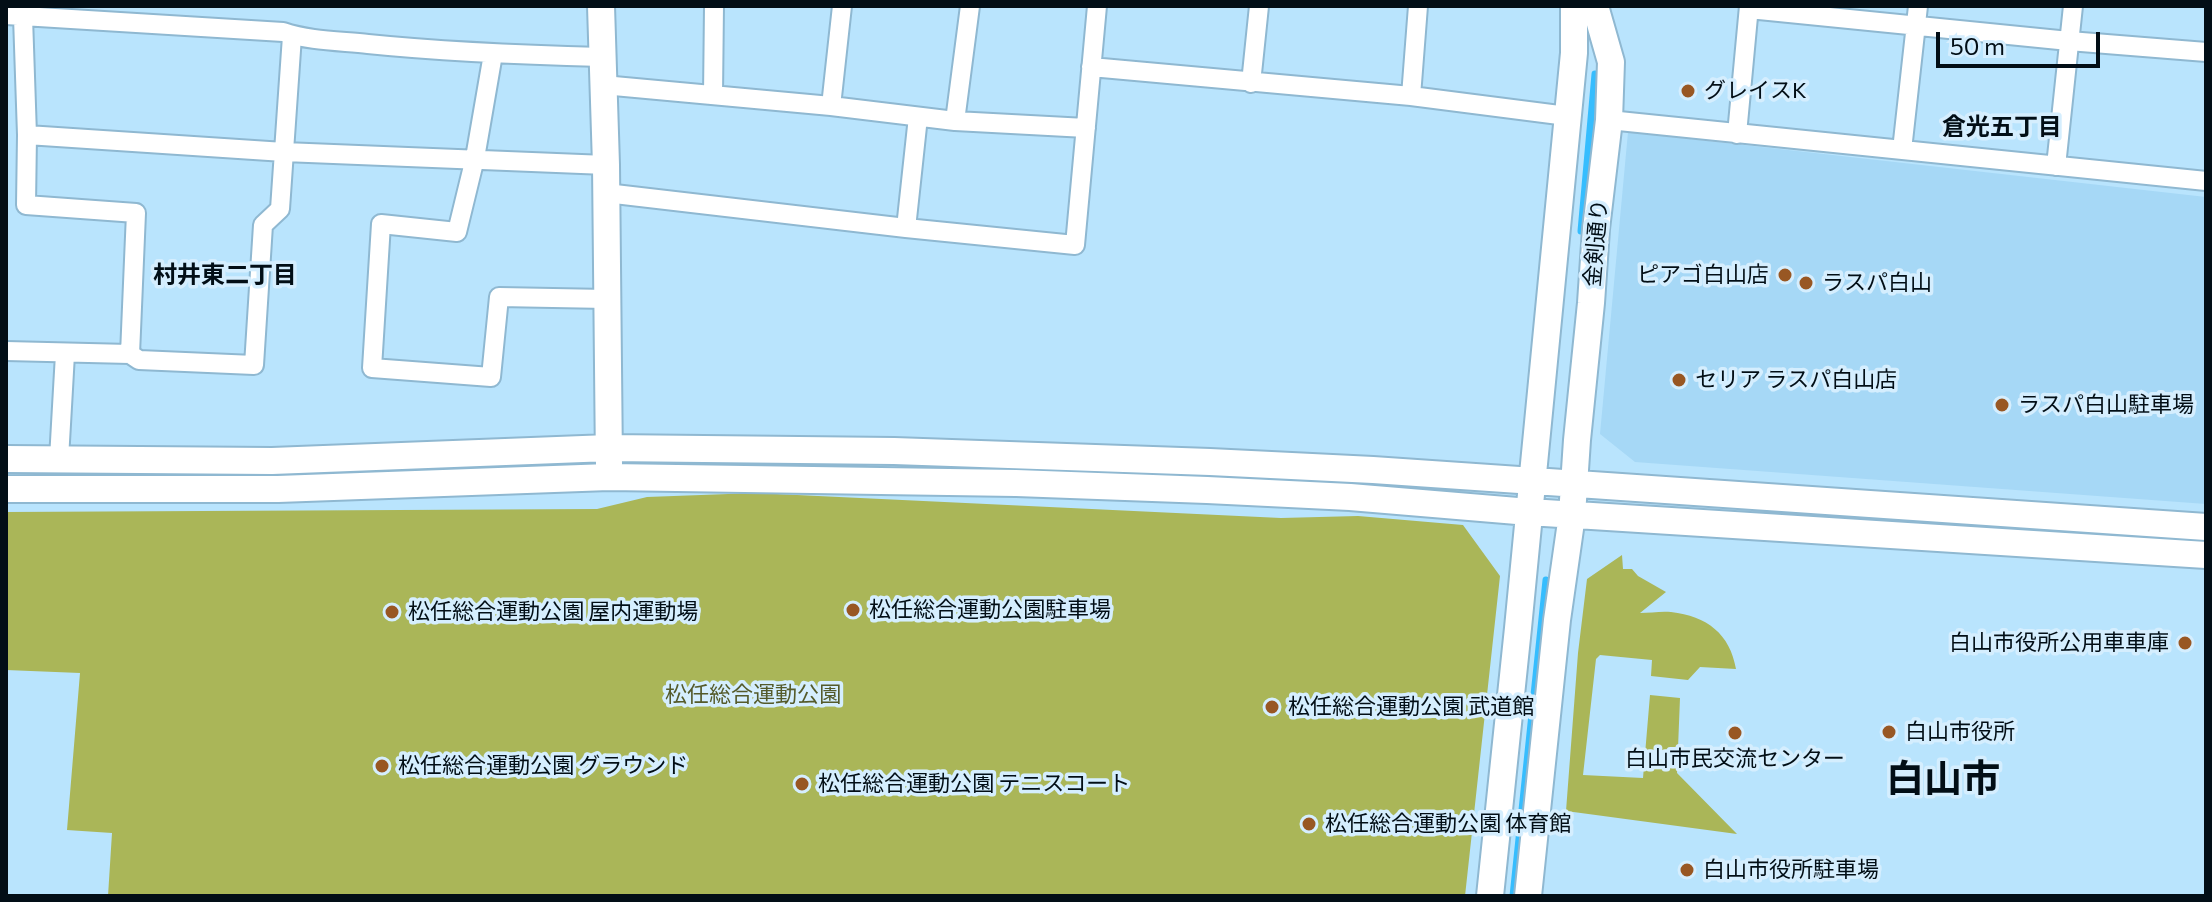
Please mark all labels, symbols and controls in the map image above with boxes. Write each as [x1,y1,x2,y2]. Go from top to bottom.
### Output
scale bar [1940,16,2104,66]
text: 50 m [1950,31,2005,60]
place label: グレイスK [1704,78,1807,104]
marker: グレイスK [1679,82,1697,100]
district label: 倉光五丁目 [1942,113,2062,141]
street label: 金剣通り [1579,198,1613,288]
district label: 村井東二丁目 [153,261,297,289]
place label: ピアゴ白山店 [1637,262,1769,288]
marker: ピアゴ白山店 [1776,266,1794,284]
place label: ラスパ白山 [1822,270,1932,296]
marker: ラスパ白山 [1797,274,1815,292]
place label: セリア ラスパ白山店 [1695,367,1897,393]
marker: セリア ラスパ白山店 [1670,371,1688,389]
place label: ラスパ白山駐車場 [2018,392,2194,418]
marker: ラスパ白山駐車場 [1993,396,2011,414]
place label: 松任総合運動公園駐車場 [869,597,1111,623]
place label: 松任総合運動公園 屋内運動場 [408,599,698,625]
marker: 松任総合運動公園駐車場 [844,601,862,619]
marker: 松任総合運動公園 屋内運動場 [383,603,401,621]
place label: 白山市役所公用車車庫 [1949,630,2169,656]
marker: 白山市役所公用車車庫 [2176,634,2194,652]
park label: 松任総合運動公園 [665,682,841,708]
place label: 松任総合運動公園 武道館 [1288,694,1534,720]
marker: 松任総合運動公園 武道館 [1263,698,1281,716]
place label: 白山市役所 [1905,719,2015,745]
marker: 白山市役所 [1880,723,1898,741]
marker: 白山市民交流センター [1726,724,1744,742]
place label: 白山市民交流センター [1625,746,1845,772]
place label: 松任総合運動公園 グラウンド [398,753,688,779]
district label: 白山市 [1886,756,2000,802]
marker: 松任総合運動公園 グラウンド [373,757,391,775]
place label: 松任総合運動公園 テニスコート [818,771,1130,797]
marker: 松任総合運動公園 テニスコート [793,775,811,793]
place label: 松任総合運動公園 体育館 [1325,811,1571,837]
marker: 松任総合運動公園 体育館 [1300,815,1318,833]
place label: 白山市役所駐車場 [1703,857,1879,883]
marker: 白山市役所駐車場 [1678,861,1696,879]

